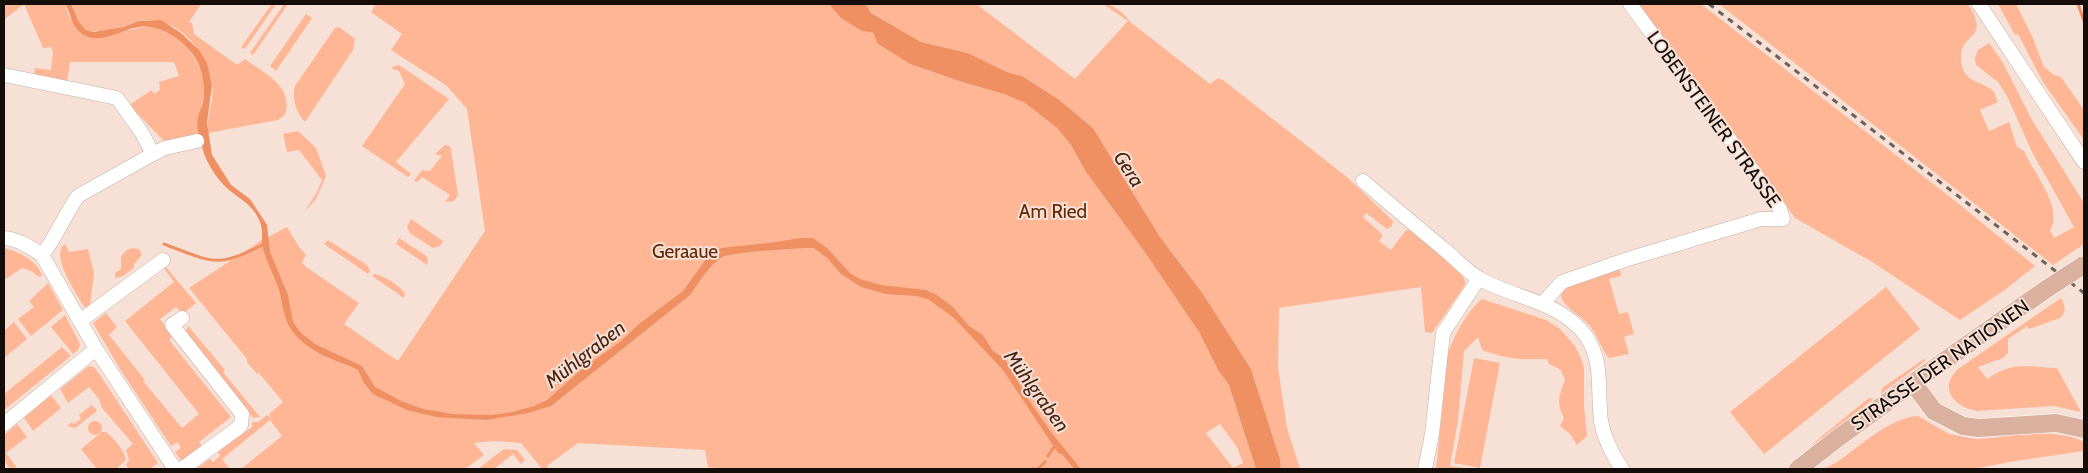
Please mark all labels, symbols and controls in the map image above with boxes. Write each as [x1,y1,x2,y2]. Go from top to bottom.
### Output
street label: LOBENSTEINER STRASSE [1642,26,1786,212]
water label: Gera [1108,146,1150,192]
park label: Am Ried [1019,200,1087,223]
park label: Geraaue [652,240,718,263]
street label: STRASSE DER NATIONEN [1846,295,2034,435]
water label: Mühlgraben [539,315,630,393]
water label: Mühlgraben [999,345,1075,437]

